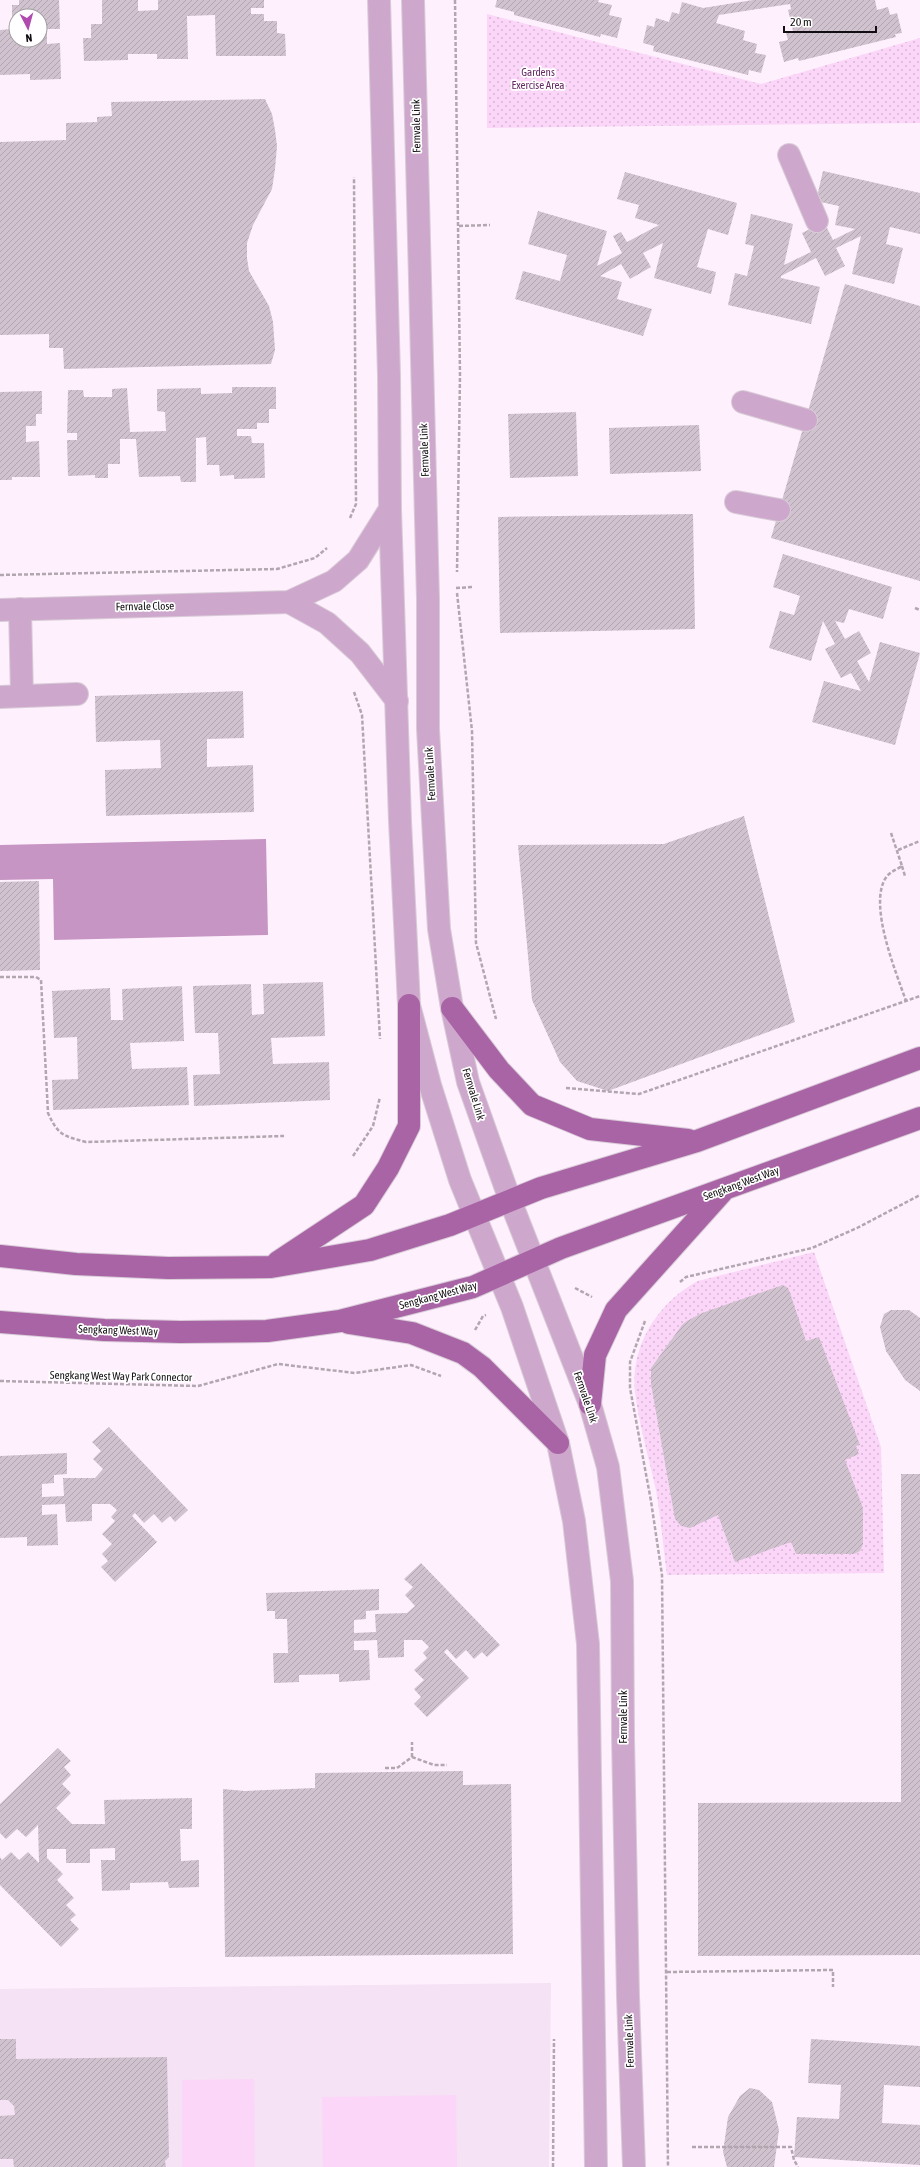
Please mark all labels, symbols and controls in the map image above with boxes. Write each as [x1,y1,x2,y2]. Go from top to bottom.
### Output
north arrow [8,8,48,48]
scale bar [784,8,876,34]
text: 20 m [790,15,812,29]
text: N [25,32,33,44]
park label: Gardens Exercise Area [512,66,565,91]
street label: Fernvale Link [410,99,422,153]
street label: Fernvale Link [417,423,431,477]
street label: Fernvale Close [116,599,174,613]
street label: Fernvale Link [423,747,437,801]
street label: Fernvale Link [460,1067,488,1122]
street label: Sengkang West Way [701,1164,781,1202]
street label: Sengkang West Way [398,1279,478,1311]
street label: Sengkang West Way [78,1323,158,1337]
street label: Sengkang West Way Park Connector [50,1369,193,1383]
street label: Fernvale Link [572,1370,600,1424]
street label: Fernvale Link [617,1690,629,1744]
street label: Fernvale Link [622,2014,636,2068]

